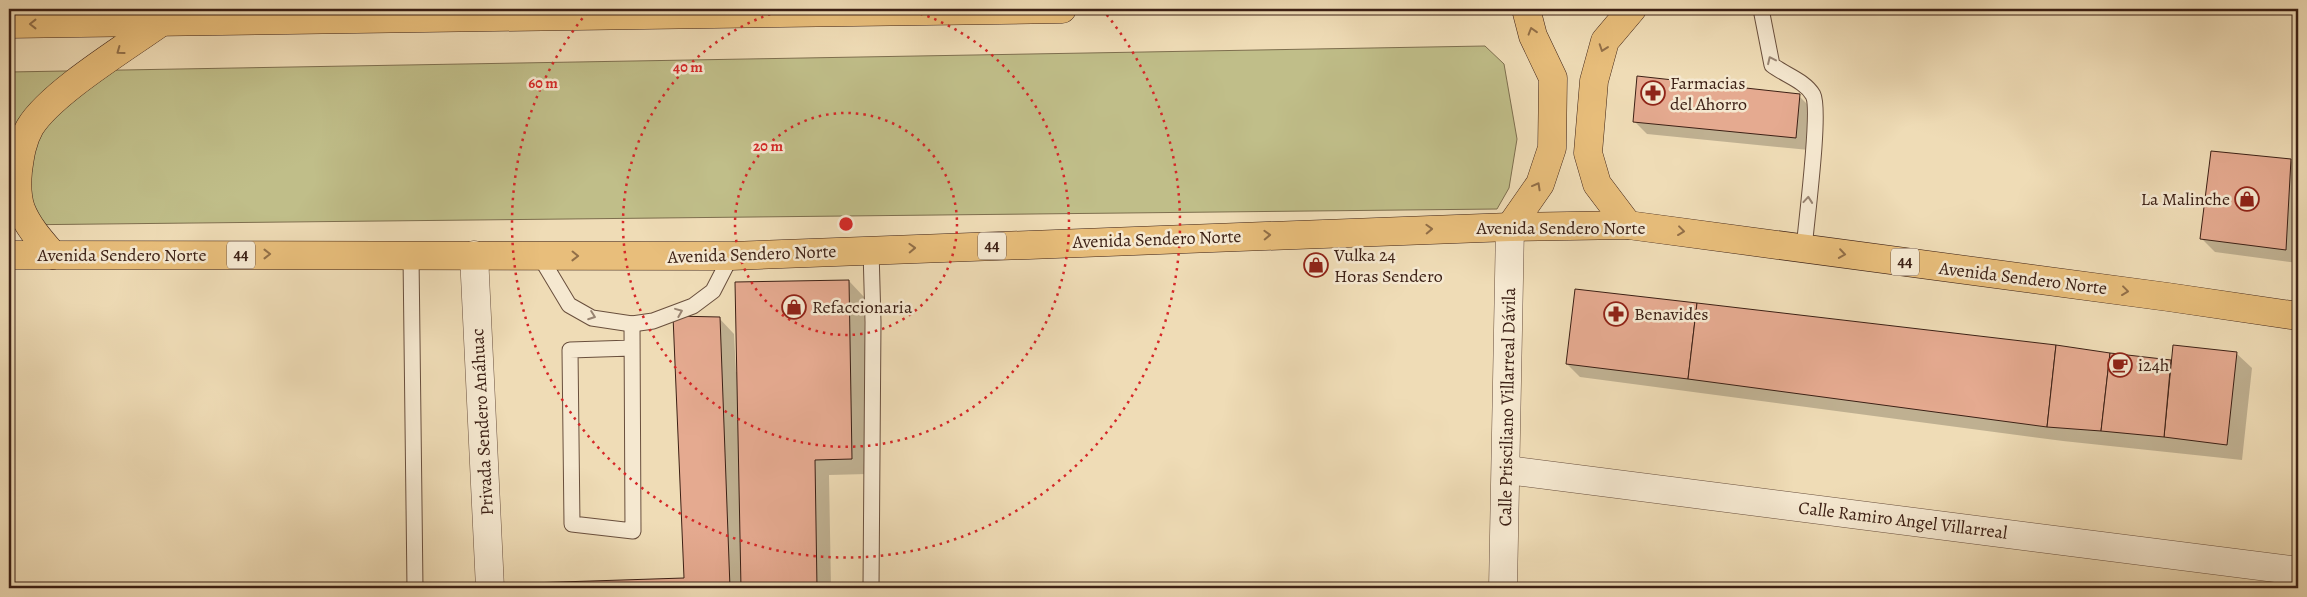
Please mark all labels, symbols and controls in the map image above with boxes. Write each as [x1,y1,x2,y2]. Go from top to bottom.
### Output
one-way arrow [29,19,36,29]
one-way arrow [1528,27,1538,36]
one-way arrow [1599,43,1609,52]
one-way arrow [117,46,126,54]
one-way arrow [1767,56,1778,65]
text: 40 m [673,57,703,77]
place label: Farmacias del Ahorro [1670,71,1747,116]
text: 60 m [528,73,558,93]
pharmacy icon: Farmacias del Ahorro [1640,80,1666,106]
text: 20 m [753,136,783,156]
one-way arrow [1531,183,1541,192]
shop icon: La Malinche [2234,186,2260,212]
place label: La Malinche [2141,187,2230,211]
one-way arrow [1802,196,1813,204]
centre of rings [837,215,855,233]
street label: Avenida Sendero Norte [1475,216,1646,240]
street label: Avenida Sendero Norte [1071,224,1242,254]
one-way arrow [1426,224,1434,235]
one-way arrow [1678,225,1686,236]
one-way arrow [1263,230,1271,241]
road number: 44 [978,232,1006,260]
street label: Avenida Sendero Norte [666,239,837,269]
road number: 44 [227,242,255,268]
street label: Avenida Sendero Norte [36,243,207,267]
one-way arrow [908,243,916,254]
place label: Vulka 24 Horas Sendero [1333,243,1443,288]
one-way arrow [1839,248,1847,259]
road number: 44 [1891,248,1919,276]
one-way arrow [264,249,272,260]
one-way arrow [572,251,579,261]
shop icon: Vulka 24 Horas Sendero [1303,252,1329,278]
street label: Avenida Sendero Norte [1937,256,2108,300]
one-way arrow [2121,285,2129,296]
street label: Calle Prisciliano Villarreal Dávila [1493,287,1521,527]
shop icon: Refaccionaria [781,294,807,320]
place label: Refaccionaria [812,295,913,319]
pharmacy icon: Benavides [1603,301,1629,327]
place label: Benavides [1634,302,1709,326]
one-way arrow [674,308,683,319]
one-way arrow [587,310,596,320]
street label: Privada Sendero Anáhuac [465,328,499,516]
cafe icon: i24h [2107,352,2133,378]
place label: i24h [2138,353,2170,377]
street label: Calle Ramiro Angel Villarreal [1797,495,2009,545]

